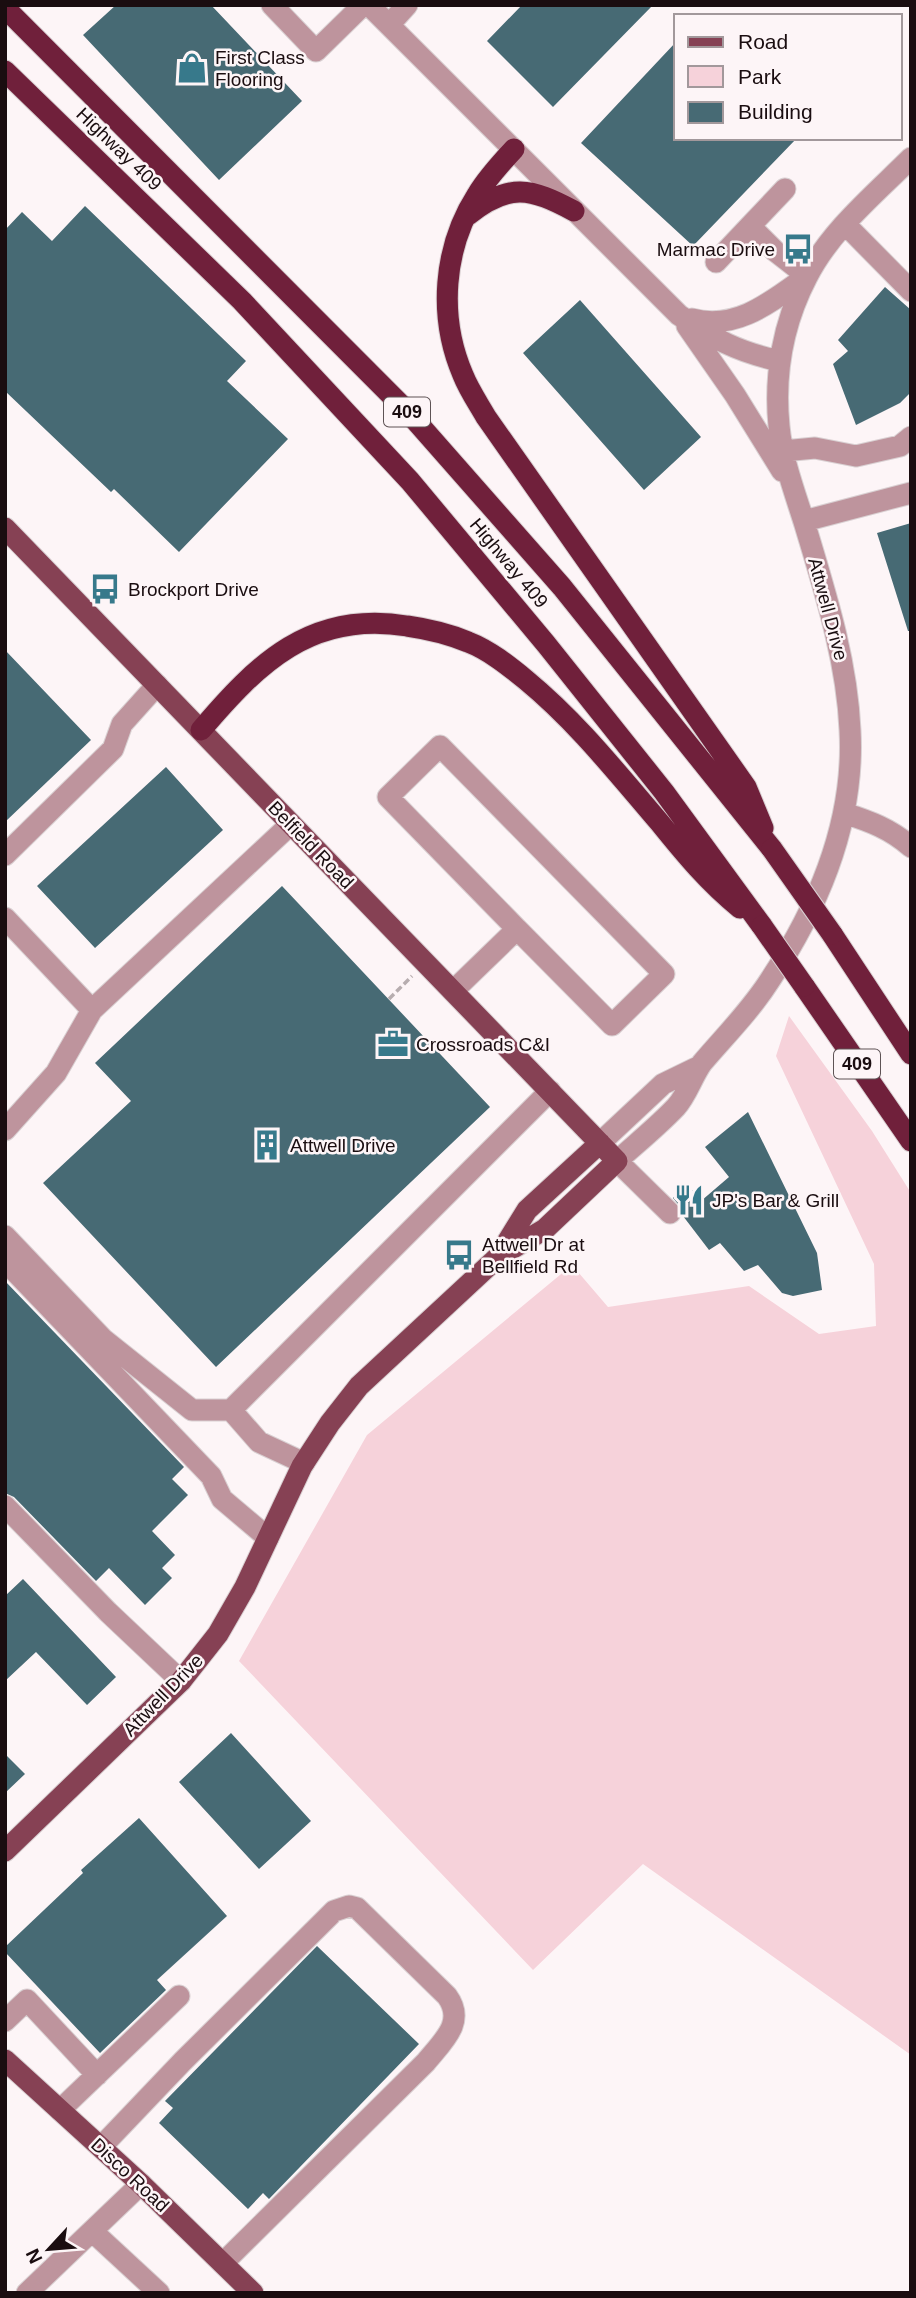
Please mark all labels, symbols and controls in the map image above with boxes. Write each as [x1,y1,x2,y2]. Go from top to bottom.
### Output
legend [674,14,902,140]
text: Road [738,30,788,53]
place label: First Class Flooring [215,47,305,90]
shop icon: First Class Flooring [175,51,209,85]
text: Park [738,65,782,88]
text: Building [738,100,813,123]
street label: Highway 409 [72,103,166,195]
bus stop icon: Marmac Drive [781,232,815,266]
place label: Marmac Drive [657,239,775,260]
road number: 409 [384,398,430,426]
street label: Highway 409 [466,514,552,612]
street label: Attwell Drive [804,555,852,663]
bus stop icon: Brockport Drive [88,572,122,606]
place label: Brockport Drive [128,579,259,600]
street label: Belfield Road [264,797,358,893]
office icon: Crossroads C&I [376,1027,410,1061]
place label: Crossroads C&I [416,1034,550,1055]
road number: 409 [834,1050,880,1078]
building icon: Attwell Drive [250,1128,284,1162]
place label: Attwell Drive [290,1135,396,1156]
restaurant icon: JP's Bar & Grill [672,1183,706,1217]
place label: JP's Bar & Grill [712,1190,839,1211]
place label: Attwell Dr at Bellfield Rd [482,1234,585,1277]
bus stop icon: Attwell Dr at Bellfield Rd [442,1238,476,1272]
street label: Attwell Drive [119,1650,207,1740]
street label: Disco Road [87,2134,173,2216]
north arrow [14,2214,84,2284]
text: N [22,2245,47,2267]

